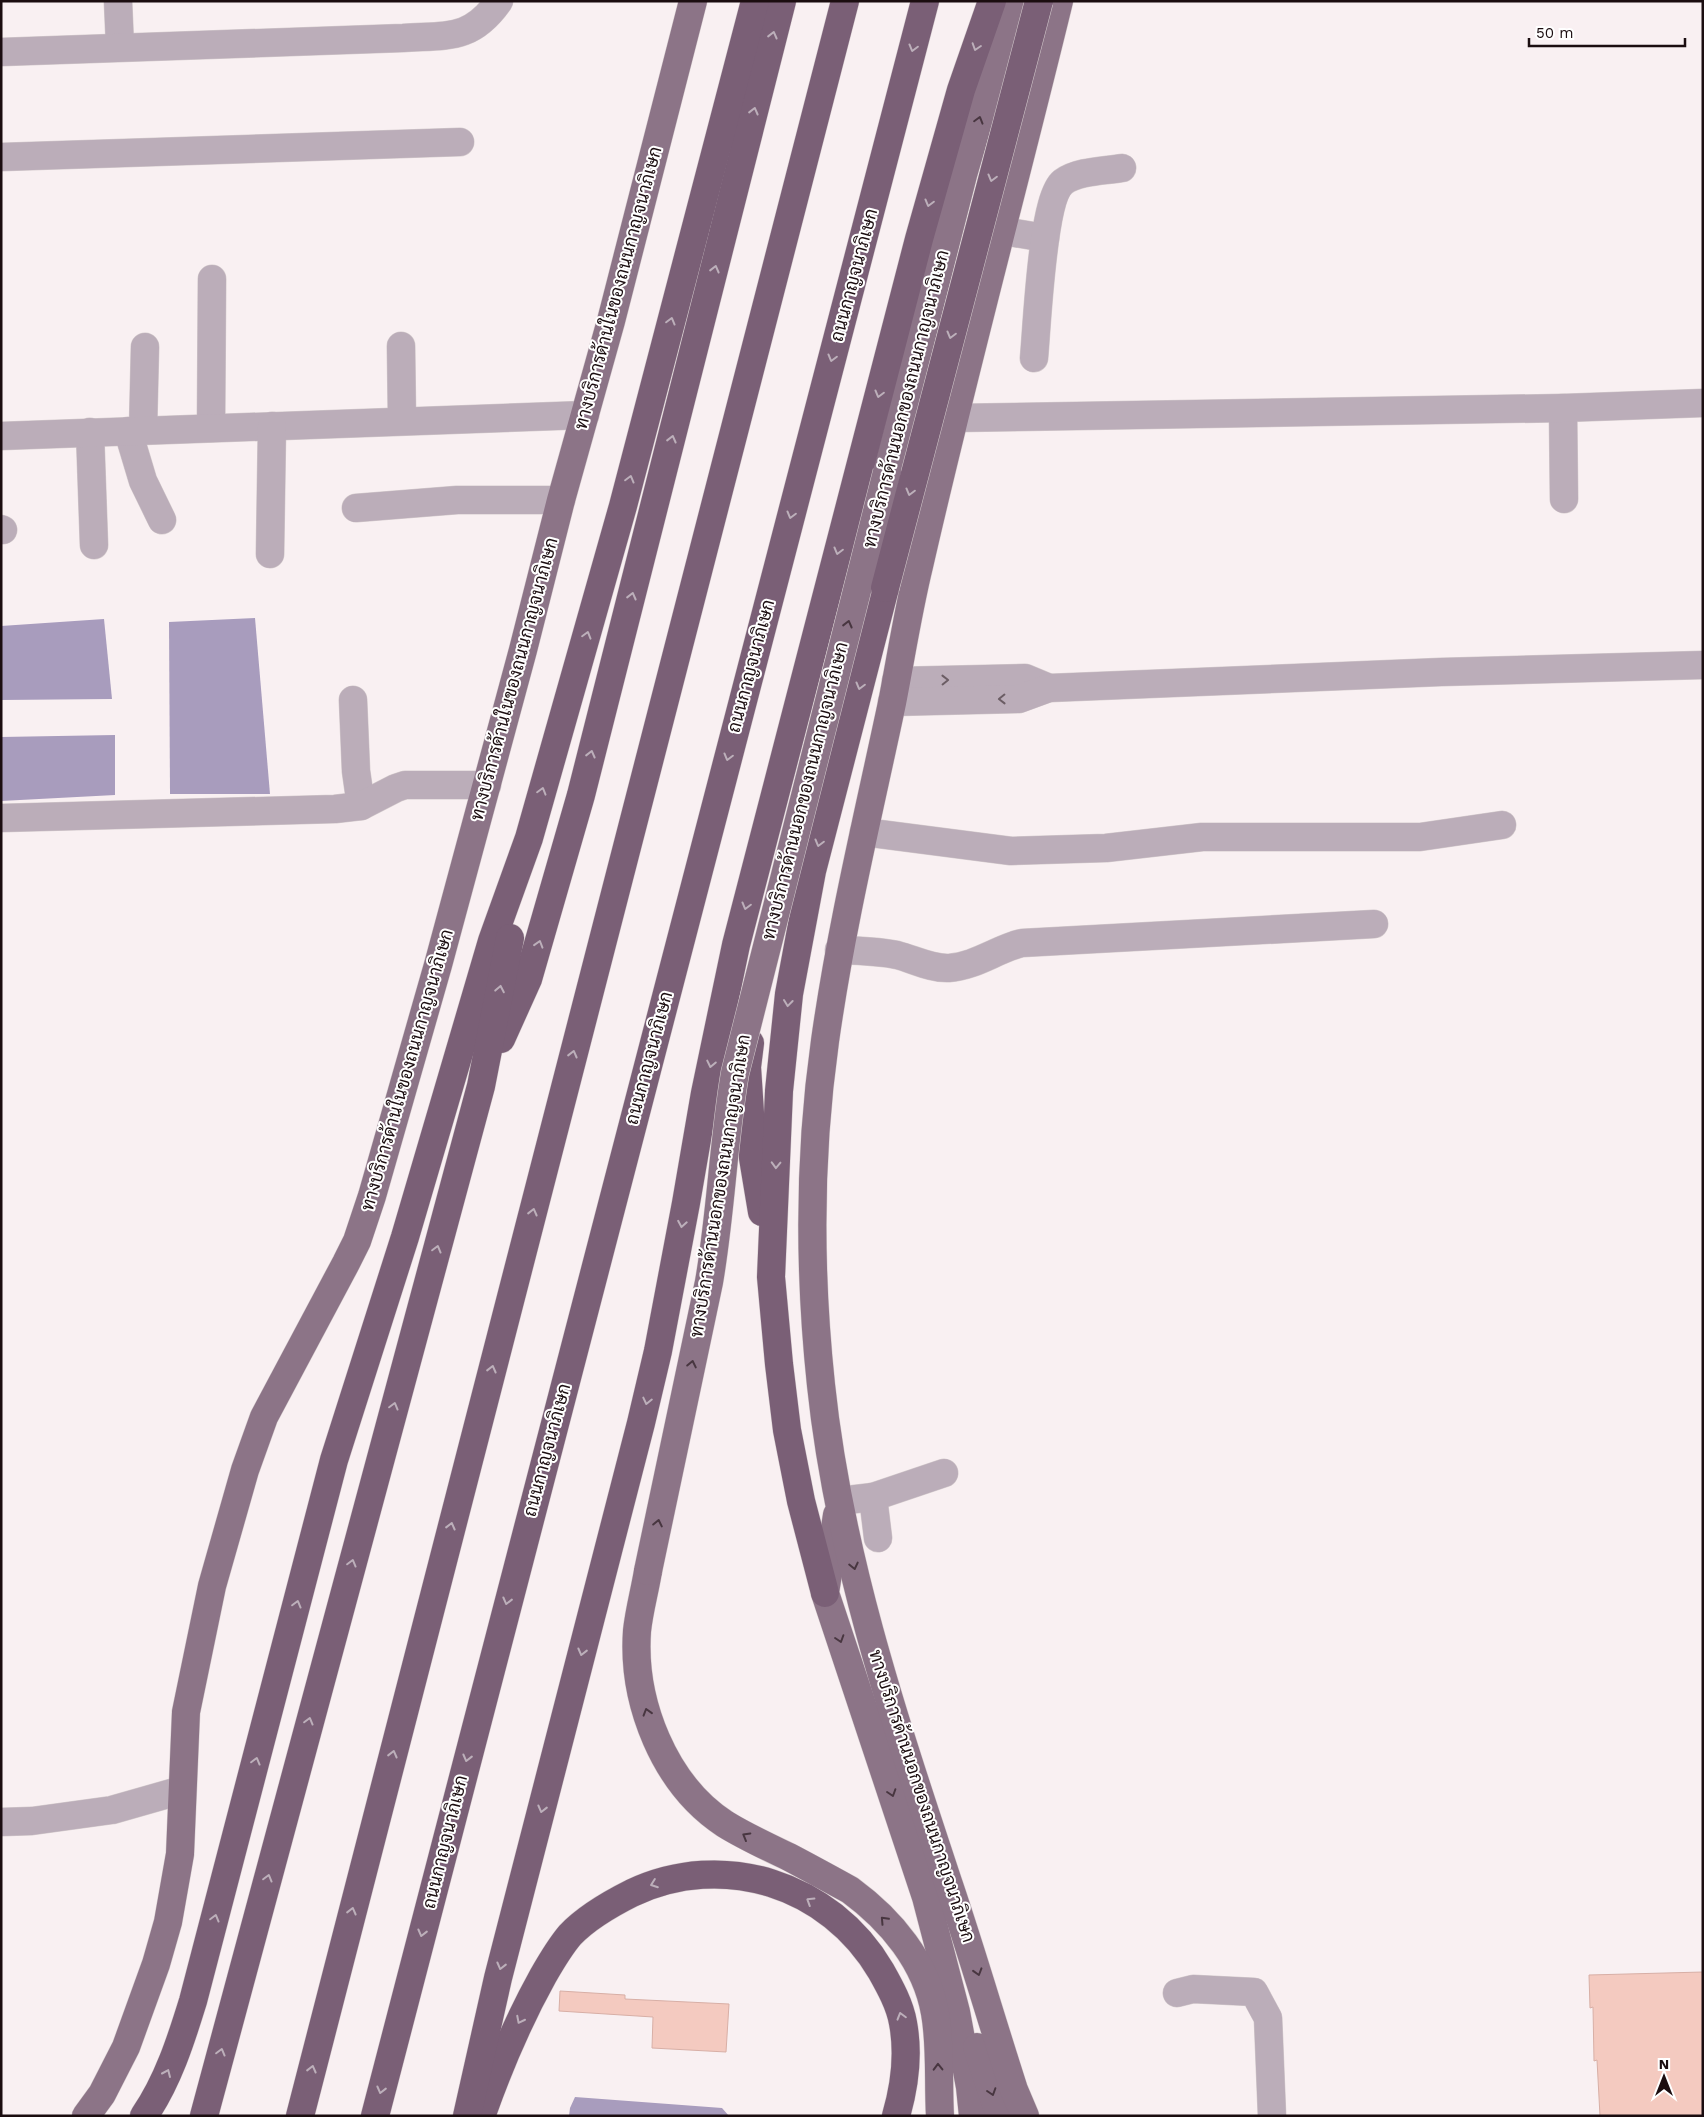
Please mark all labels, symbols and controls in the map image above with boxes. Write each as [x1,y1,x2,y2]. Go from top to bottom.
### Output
scale bar [1529,15,1685,47]
text: 50 m [1536,24,1573,42]
one-way arrow [768,31,778,39]
one-way arrow [972,43,982,51]
one-way arrow [908,44,919,53]
one-way arrow [748,107,759,115]
one-way arrow [974,116,984,124]
street label: ทางบริการด้านในของถนนกาญจนาภิเษก [568,143,666,432]
one-way arrow [987,173,997,181]
one-way arrow [924,198,934,206]
street label: ถนนกาญจนาภิเษก [826,206,882,344]
street label: ทางบริการด้านนอกของถนนกาญจนาภิเษก [857,247,954,550]
one-way arrow [709,264,720,273]
one-way arrow [666,318,676,326]
one-way arrow [946,330,957,339]
one-way arrow [827,354,838,362]
one-way arrow [874,389,884,397]
one-way arrow [666,434,677,443]
one-way arrow [625,475,635,483]
one-way arrow [905,488,916,497]
one-way arrow [786,511,797,520]
street label: ทางบริการด้านในของถนนกาญจนาภิเษก [464,534,562,823]
one-way arrow [833,547,844,556]
one-way arrow [626,593,636,601]
street label: ถนนกาญจนาภิเษก [723,597,779,735]
one-way arrow [842,620,853,629]
one-way arrow [581,632,591,640]
street label: ทางบริการด้านนอกของถนนกาญจนาภิเษก [756,639,853,942]
one-way arrow [942,675,949,685]
one-way arrow [855,682,866,690]
one-way arrow [998,694,1006,705]
one-way arrow [586,750,596,758]
one-way arrow [723,753,733,761]
one-way arrow [537,788,547,796]
one-way arrow [814,839,825,848]
one-way arrow [741,901,752,910]
street label: ทางบริการด้านในของถนนกาญจนาภิเษก [354,926,458,1214]
one-way arrow [533,940,543,949]
one-way arrow [494,985,504,993]
street label: ถนนกาญจนาภิเษก [621,989,677,1127]
one-way arrow [783,999,794,1007]
street label: ทางบริการด้านนอกของถนนกาญจนาภิเษก [684,1033,755,1339]
one-way arrow [568,1051,578,1059]
one-way arrow [706,1060,716,1069]
one-way arrow [770,1161,781,1169]
one-way arrow [527,1207,538,1216]
one-way arrow [678,1220,688,1229]
one-way arrow [431,1244,442,1253]
one-way arrow [686,1360,697,1368]
one-way arrow [486,1364,497,1373]
street label: ถนนกาญจนาภิเษก [519,1381,575,1519]
one-way arrow [642,1396,653,1405]
one-way arrow [389,1402,399,1410]
one-way arrow [652,1519,663,1527]
one-way arrow [446,1523,456,1531]
one-way arrow [346,1558,357,1567]
one-way arrow [848,1561,859,1570]
one-way arrow [502,1596,513,1605]
one-way arrow [291,1599,302,1608]
one-way arrow [834,1634,844,1643]
one-way arrow [578,1647,588,1655]
street label: ทางบริการด้านนอกของถนนกาญจนาภิเษก [864,1647,981,1945]
one-way arrow [642,1709,652,1717]
one-way arrow [304,1717,314,1725]
one-way arrow [387,1749,398,1758]
one-way arrow [462,1754,473,1763]
one-way arrow [250,1756,261,1765]
street label: ถนนกาญจนาภิเษก [418,1773,472,1911]
one-way arrow [886,1788,896,1797]
one-way arrow [537,1804,548,1813]
one-way arrow [742,1832,751,1842]
one-way arrow [262,1874,272,1882]
one-way arrow [650,1878,659,1888]
one-way arrow [807,1897,816,1907]
one-way arrow [346,1907,357,1916]
one-way arrow [209,1914,220,1922]
one-way arrow [881,1916,890,1925]
one-way arrow [417,1928,428,1937]
one-way arrow [496,1962,507,1971]
one-way arrow [972,1968,982,1976]
one-way arrow [896,2013,906,2021]
one-way arrow [516,2015,526,2024]
one-way arrow [215,2047,226,2056]
north arrow [1639,2052,1689,2102]
text: N [1659,2056,1669,2072]
one-way arrow [933,2063,943,2070]
one-way arrow [306,2064,317,2073]
one-way arrow [161,2069,172,2078]
one-way arrow [376,2085,387,2094]
one-way arrow [986,2087,996,2096]

